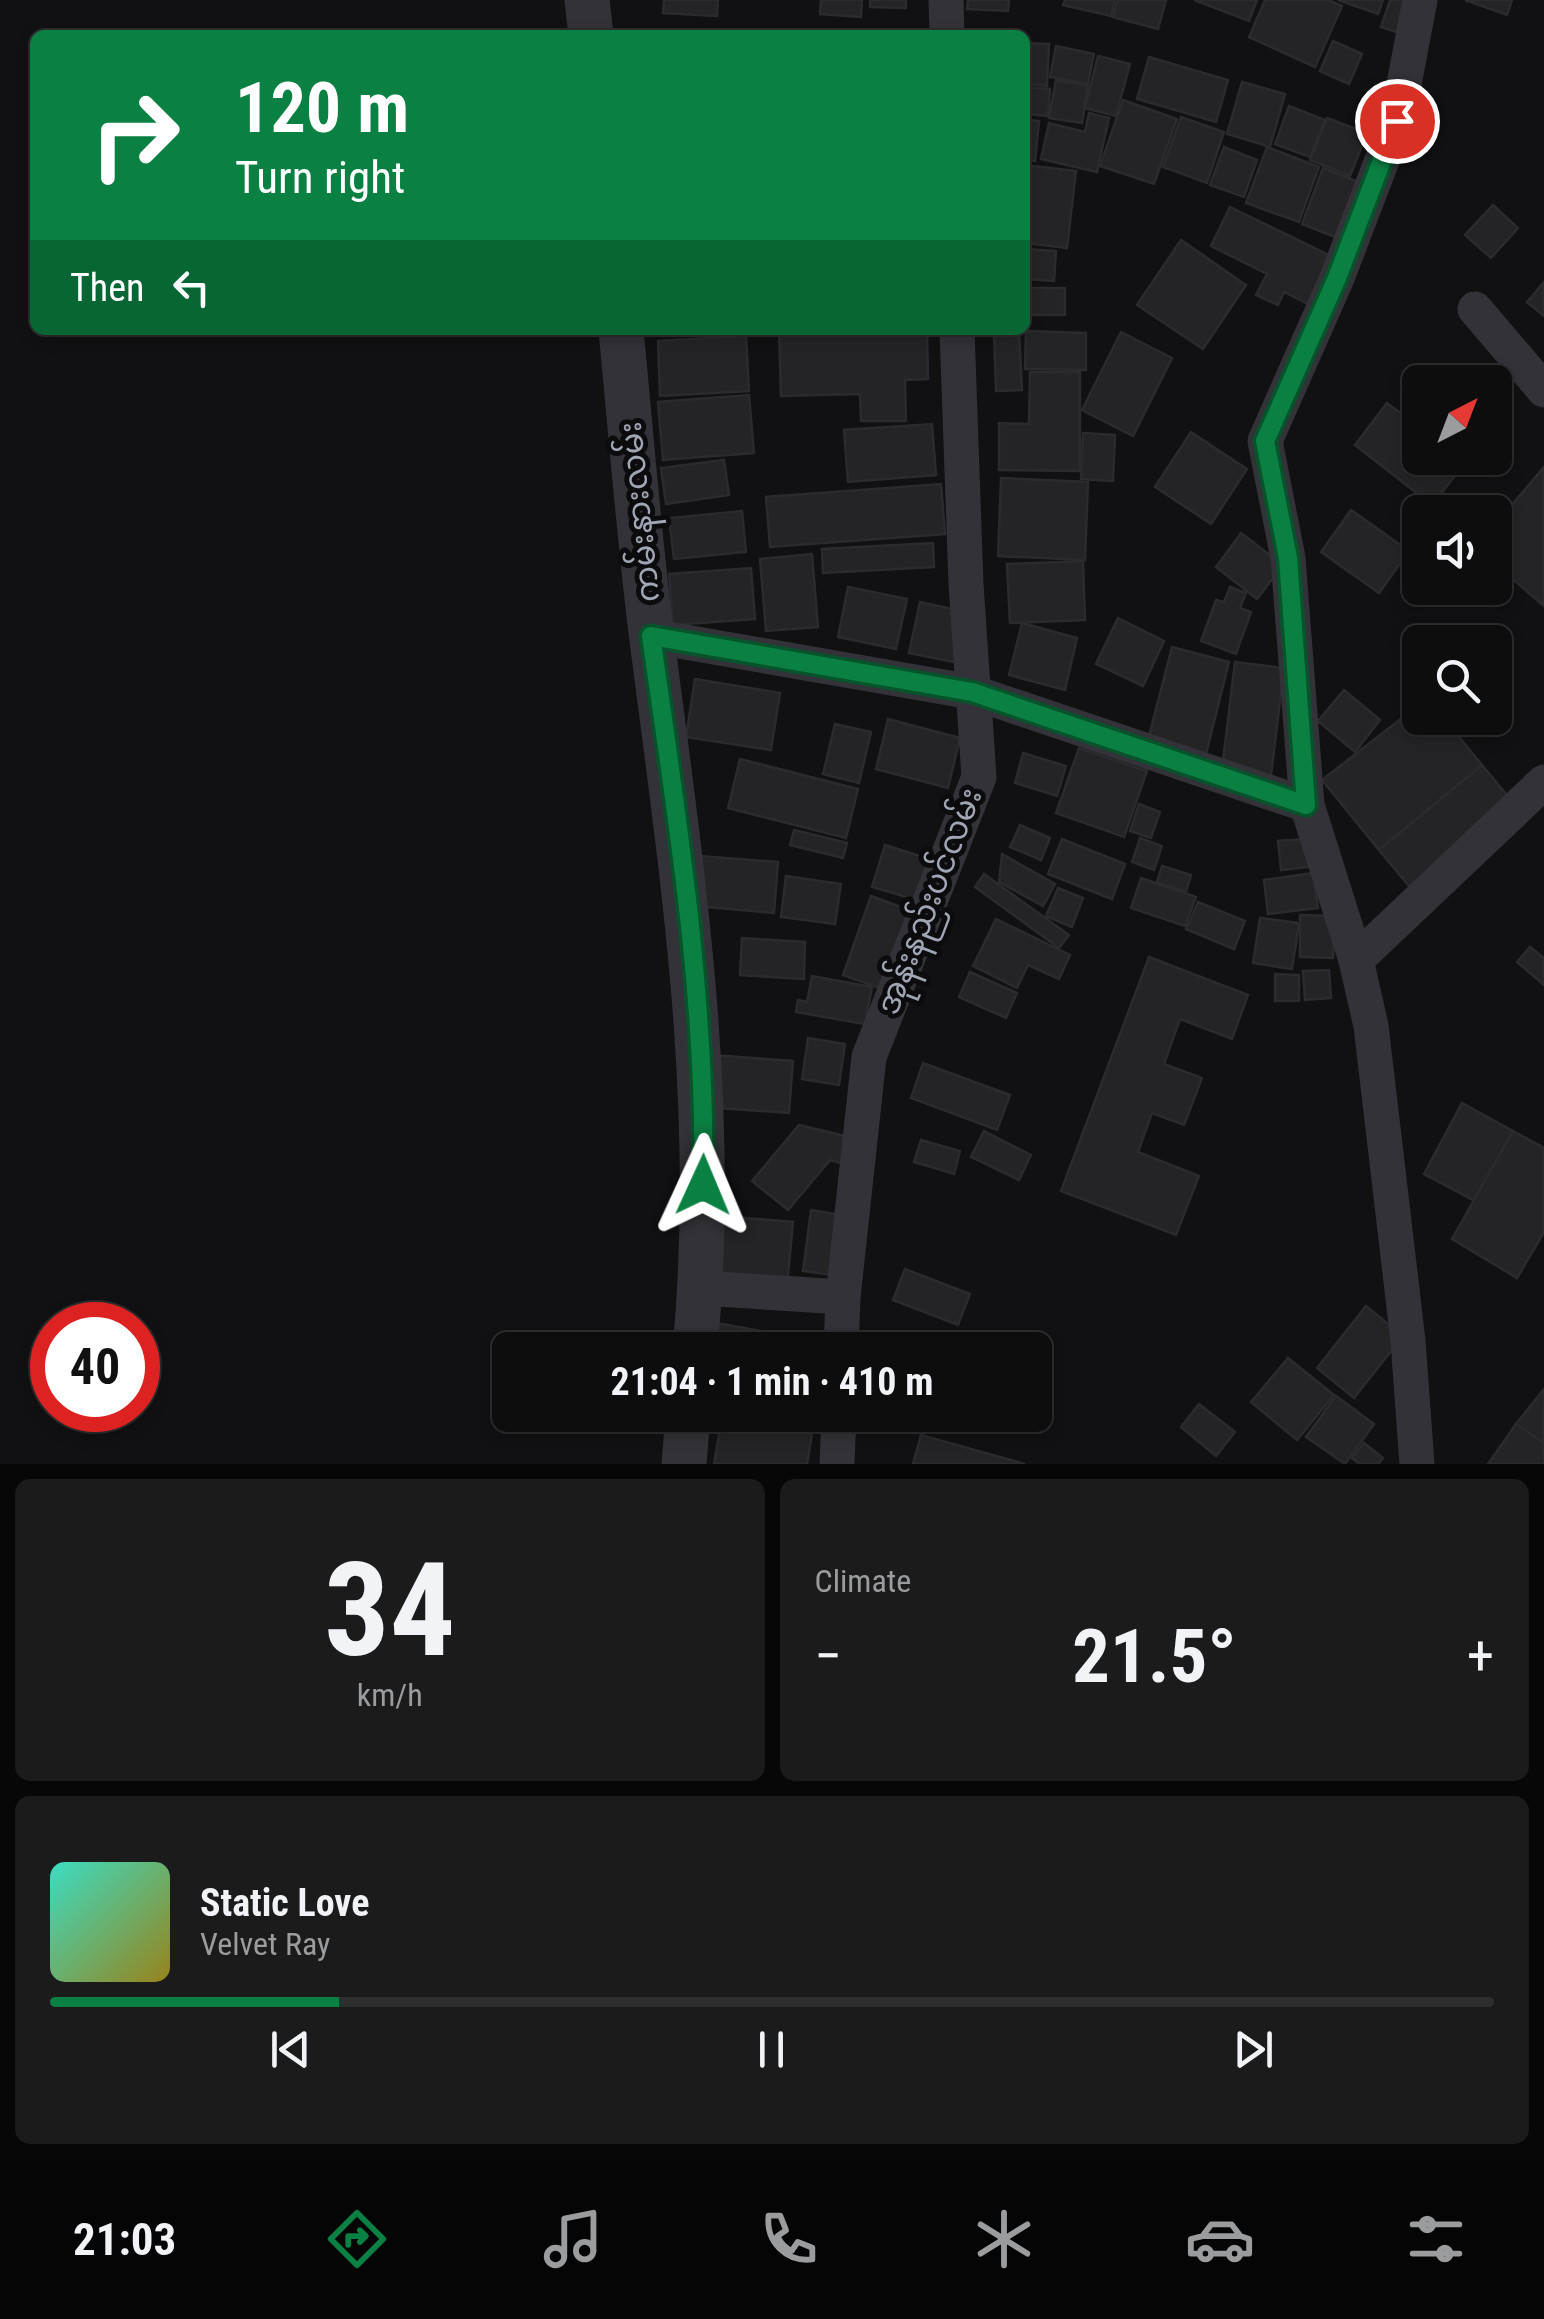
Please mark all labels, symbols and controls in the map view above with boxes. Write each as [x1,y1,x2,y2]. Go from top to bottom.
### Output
text: 120 m [235,67,409,149]
icon: right [70,70,200,200]
pin [1355,79,1440,164]
icon: arrive [1370,94,1425,149]
text: Turn right [235,151,405,204]
icon: left [164,260,219,315]
text: Then [70,266,144,310]
north arrow [1402,365,1512,475]
map controls [1402,365,1512,735]
street label: ကမ်းနားလမ်း [607,419,674,605]
button: sound [1402,495,1512,605]
button: search [1402,625,1512,735]
street label: အုန်းနည်းပင်လမ်း [865,781,996,1022]
position arrow [651,1133,755,1237]
speed limit sign: 40 [30,1302,160,1432]
text: 21:04 · 1 min · 410 m [611,1360,933,1404]
text: 34 [324,1534,455,1687]
text: Climate [815,1562,911,1600]
text: 21.5° [1072,1612,1237,1700]
text: − [815,1624,842,1688]
text: + [1467,1624,1494,1688]
text: km/h [357,1676,423,1714]
text: Static Love [200,1881,369,1925]
text: Velvet Ray [200,1925,330,1963]
icon: previous [263,2022,318,2077]
icon: pause [744,2022,799,2077]
icon: next [1226,2022,1281,2077]
icon: directions [322,2204,392,2274]
icon: music [538,2204,608,2274]
icon: phone [754,2204,824,2274]
icon: climate [969,2204,1039,2274]
icon: car [1185,2204,1255,2274]
icon: filters [1401,2204,1471,2274]
text: 21:03 [73,2213,176,2266]

